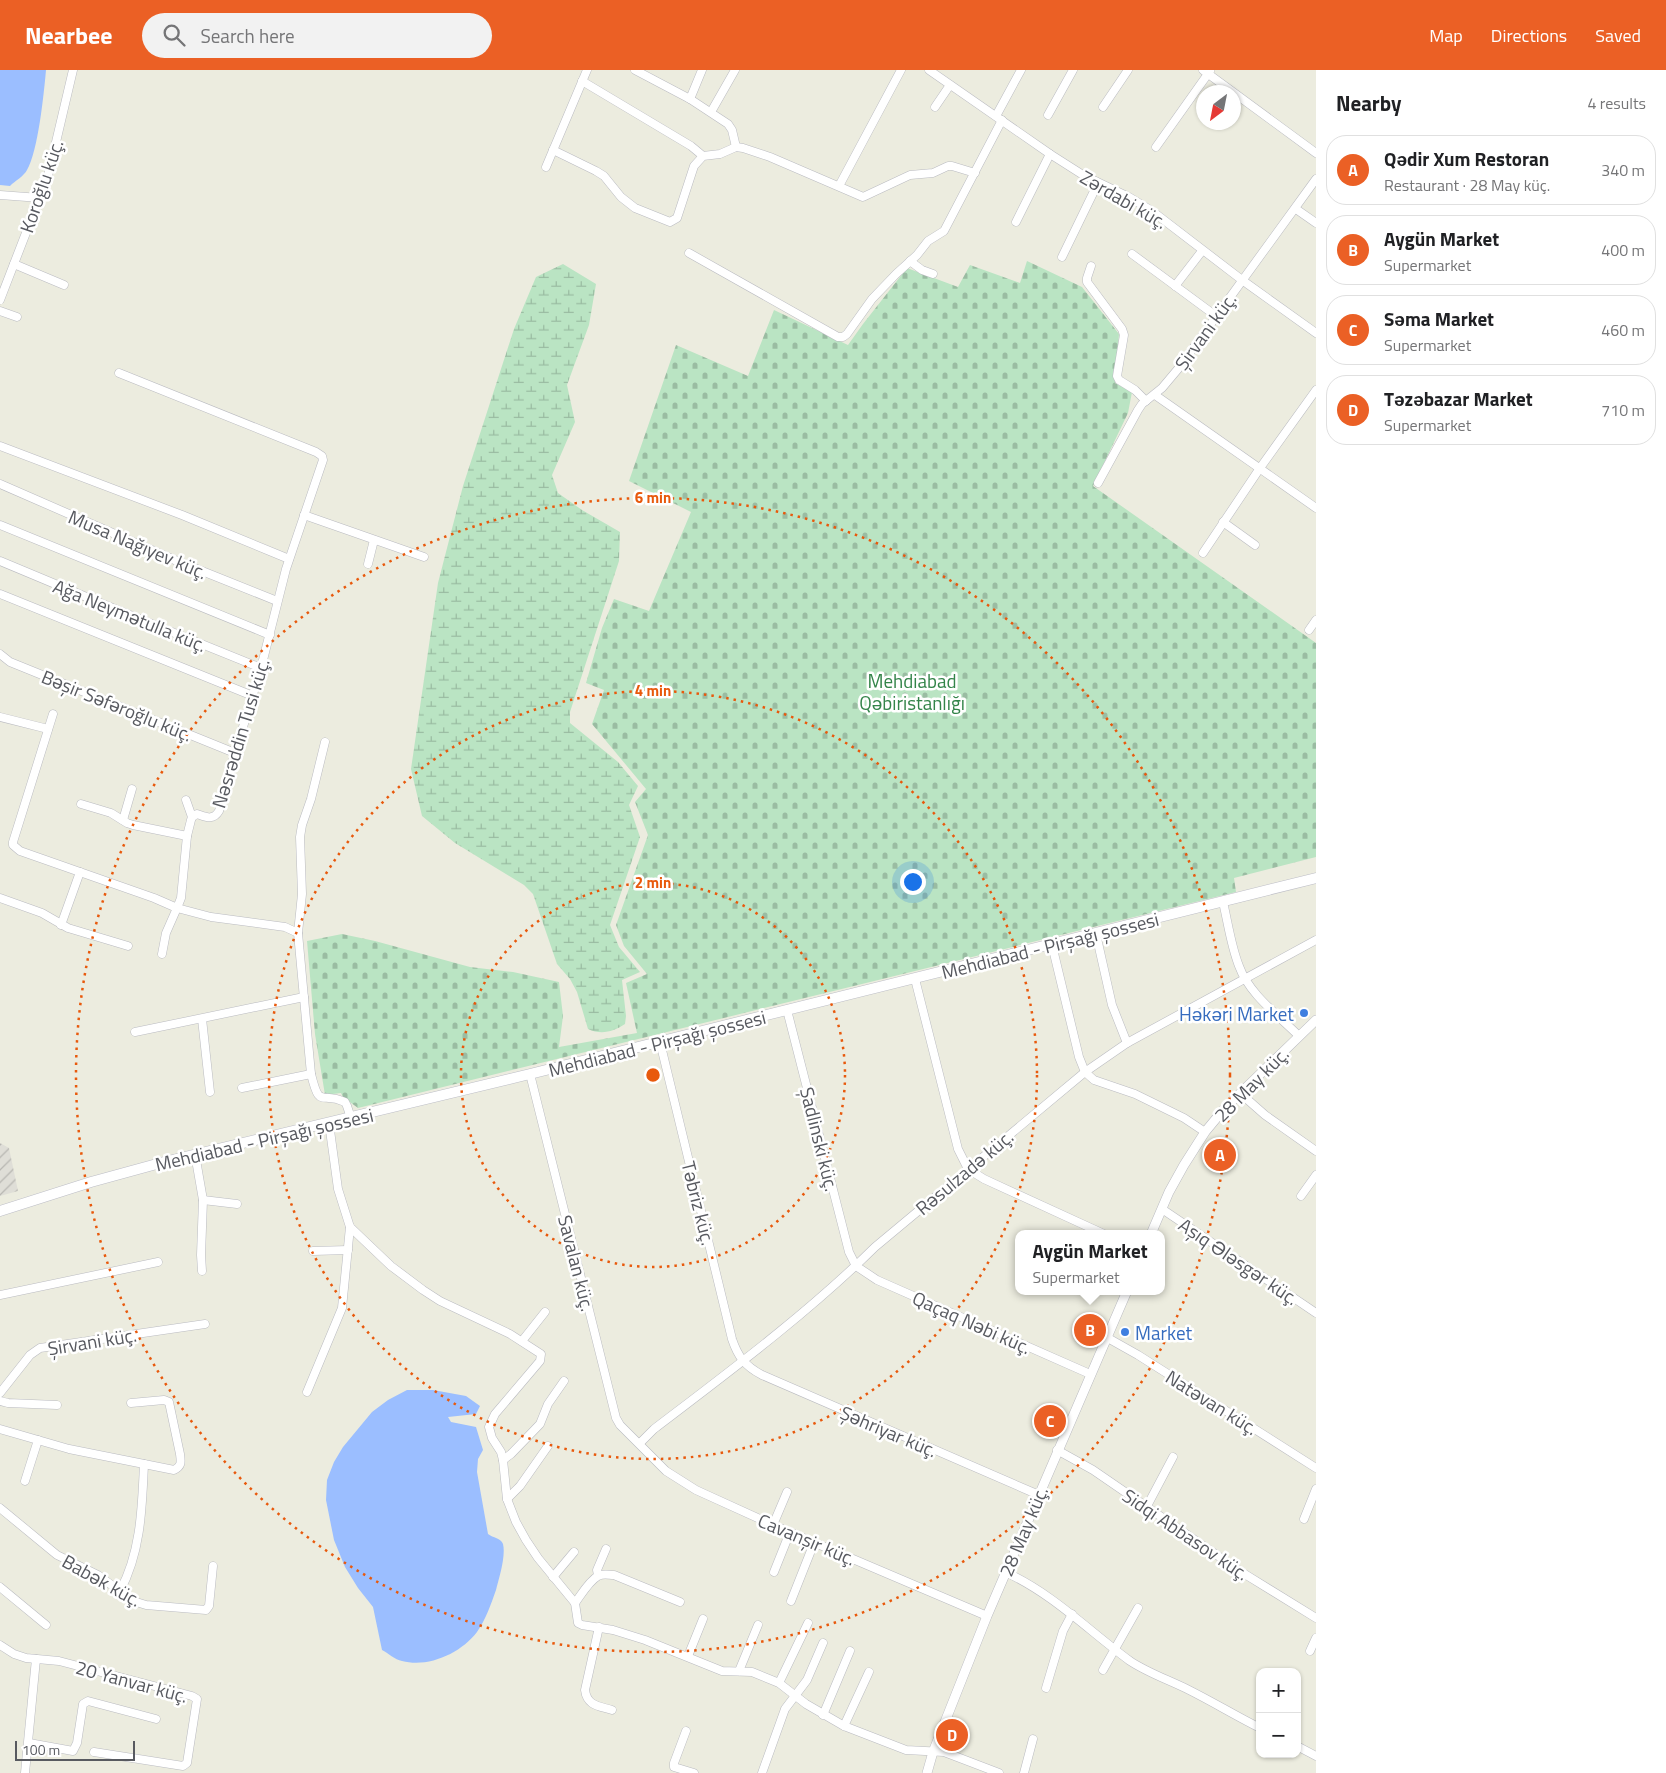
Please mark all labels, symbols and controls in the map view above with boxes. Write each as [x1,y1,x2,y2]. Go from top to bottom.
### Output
search box [142,13,492,58]
text: Nearbee [25,17,112,53]
icon: search [160,21,188,49]
text: Search here [200,21,295,50]
text: Map [1429,22,1463,49]
text: Directions [1491,22,1567,49]
text: Saved [1595,22,1641,49]
north arrow [1196,85,1241,130]
text: Nearby [1336,87,1401,119]
text: 4 results [1587,91,1646,115]
street label: Koroğlu küç. [12,135,70,237]
text: Qədir Xum Restoran [1384,144,1549,173]
text: A [1348,158,1358,182]
text: 340 m [1601,158,1645,182]
street label: Zərdabi küç. [1075,162,1173,236]
text: Restaurant · 28 May küç. [1384,173,1550,197]
text: Aygün Market [1384,224,1499,253]
text: B [1348,238,1358,262]
text: 400 m [1601,238,1645,262]
text: Supermarket [1384,253,1471,277]
street label: Şirvani küç. [1167,286,1243,376]
text: Səma Market [1384,304,1494,333]
text: C [1349,318,1357,342]
text: 460 m [1601,318,1645,342]
text: Supermarket [1384,333,1471,357]
text: Təzəbazar Market [1384,384,1533,413]
text: D [1348,398,1358,422]
text: 710 m [1601,398,1645,422]
text: Supermarket [1384,413,1471,437]
text: 6 min [635,486,671,509]
street label: Musa Nağıyev küç. [64,502,212,586]
street label: Ağa Neymətulla küç. [49,571,211,659]
street label: Nəsrəddin Tusi küç. [203,655,277,811]
street label: Bəşir Səfəroğlu küç. [37,662,197,748]
park label: Mehdiabad Qəbiristanlığı [859,666,965,717]
text: 4 min [635,679,671,702]
your location [900,869,926,895]
text: 2 min [635,871,671,894]
street label: Mehdiabad - Pirşağı şossesi [938,904,1162,986]
place label: Həkəri Market [1179,999,1294,1028]
street label: Mehdiabad - Pirşağı şossesi [545,1002,769,1084]
marker: Həkəri Market [1298,1007,1310,1019]
street label: 28 May küç. [1207,1040,1295,1128]
centre of rings [644,1066,662,1084]
street label: Şadlinski küç. [793,1084,847,1194]
street label: Mehdiabad - Pirşağı şossesi [152,1100,376,1178]
street label: Rəsulzadə küç. [909,1122,1019,1222]
pin: A [1204,1136,1236,1174]
street label: Təbriz küç. [675,1158,723,1248]
street label: Aşıq Ələsgər küç. [1173,1210,1305,1312]
street label: Savalan küç. [551,1212,603,1314]
popup [1015,1230,1165,1295]
text: Aygün Market [1032,1236,1148,1265]
text: Supermarket [1032,1265,1120,1289]
street label: Qaçaq Nəbi küç. [908,1283,1036,1361]
pin: B [1074,1311,1106,1349]
place label: Market [1135,1318,1192,1347]
street label: Şirvani küç. [45,1320,139,1362]
marker: Market [1119,1326,1131,1338]
street label: Natəvan küç. [1160,1362,1264,1442]
street label: Şəhriyar küç. [836,1398,942,1464]
pin: C [1034,1402,1066,1440]
street label: 28 May küç. [991,1481,1055,1581]
street label: Sidqi Abbasov küç. [1117,1481,1255,1587]
street label: Cavanşir küç. [754,1505,860,1573]
street label: Babək küç. [57,1546,147,1614]
street label: 20 Yanvar küç. [73,1652,191,1710]
map controls [1256,1668,1301,1758]
button: + [1256,1668,1301,1713]
button: − [1256,1713,1301,1758]
pin: D [936,1716,968,1754]
scale bar [15,1738,135,1761]
text: 100 m [22,1739,60,1760]

